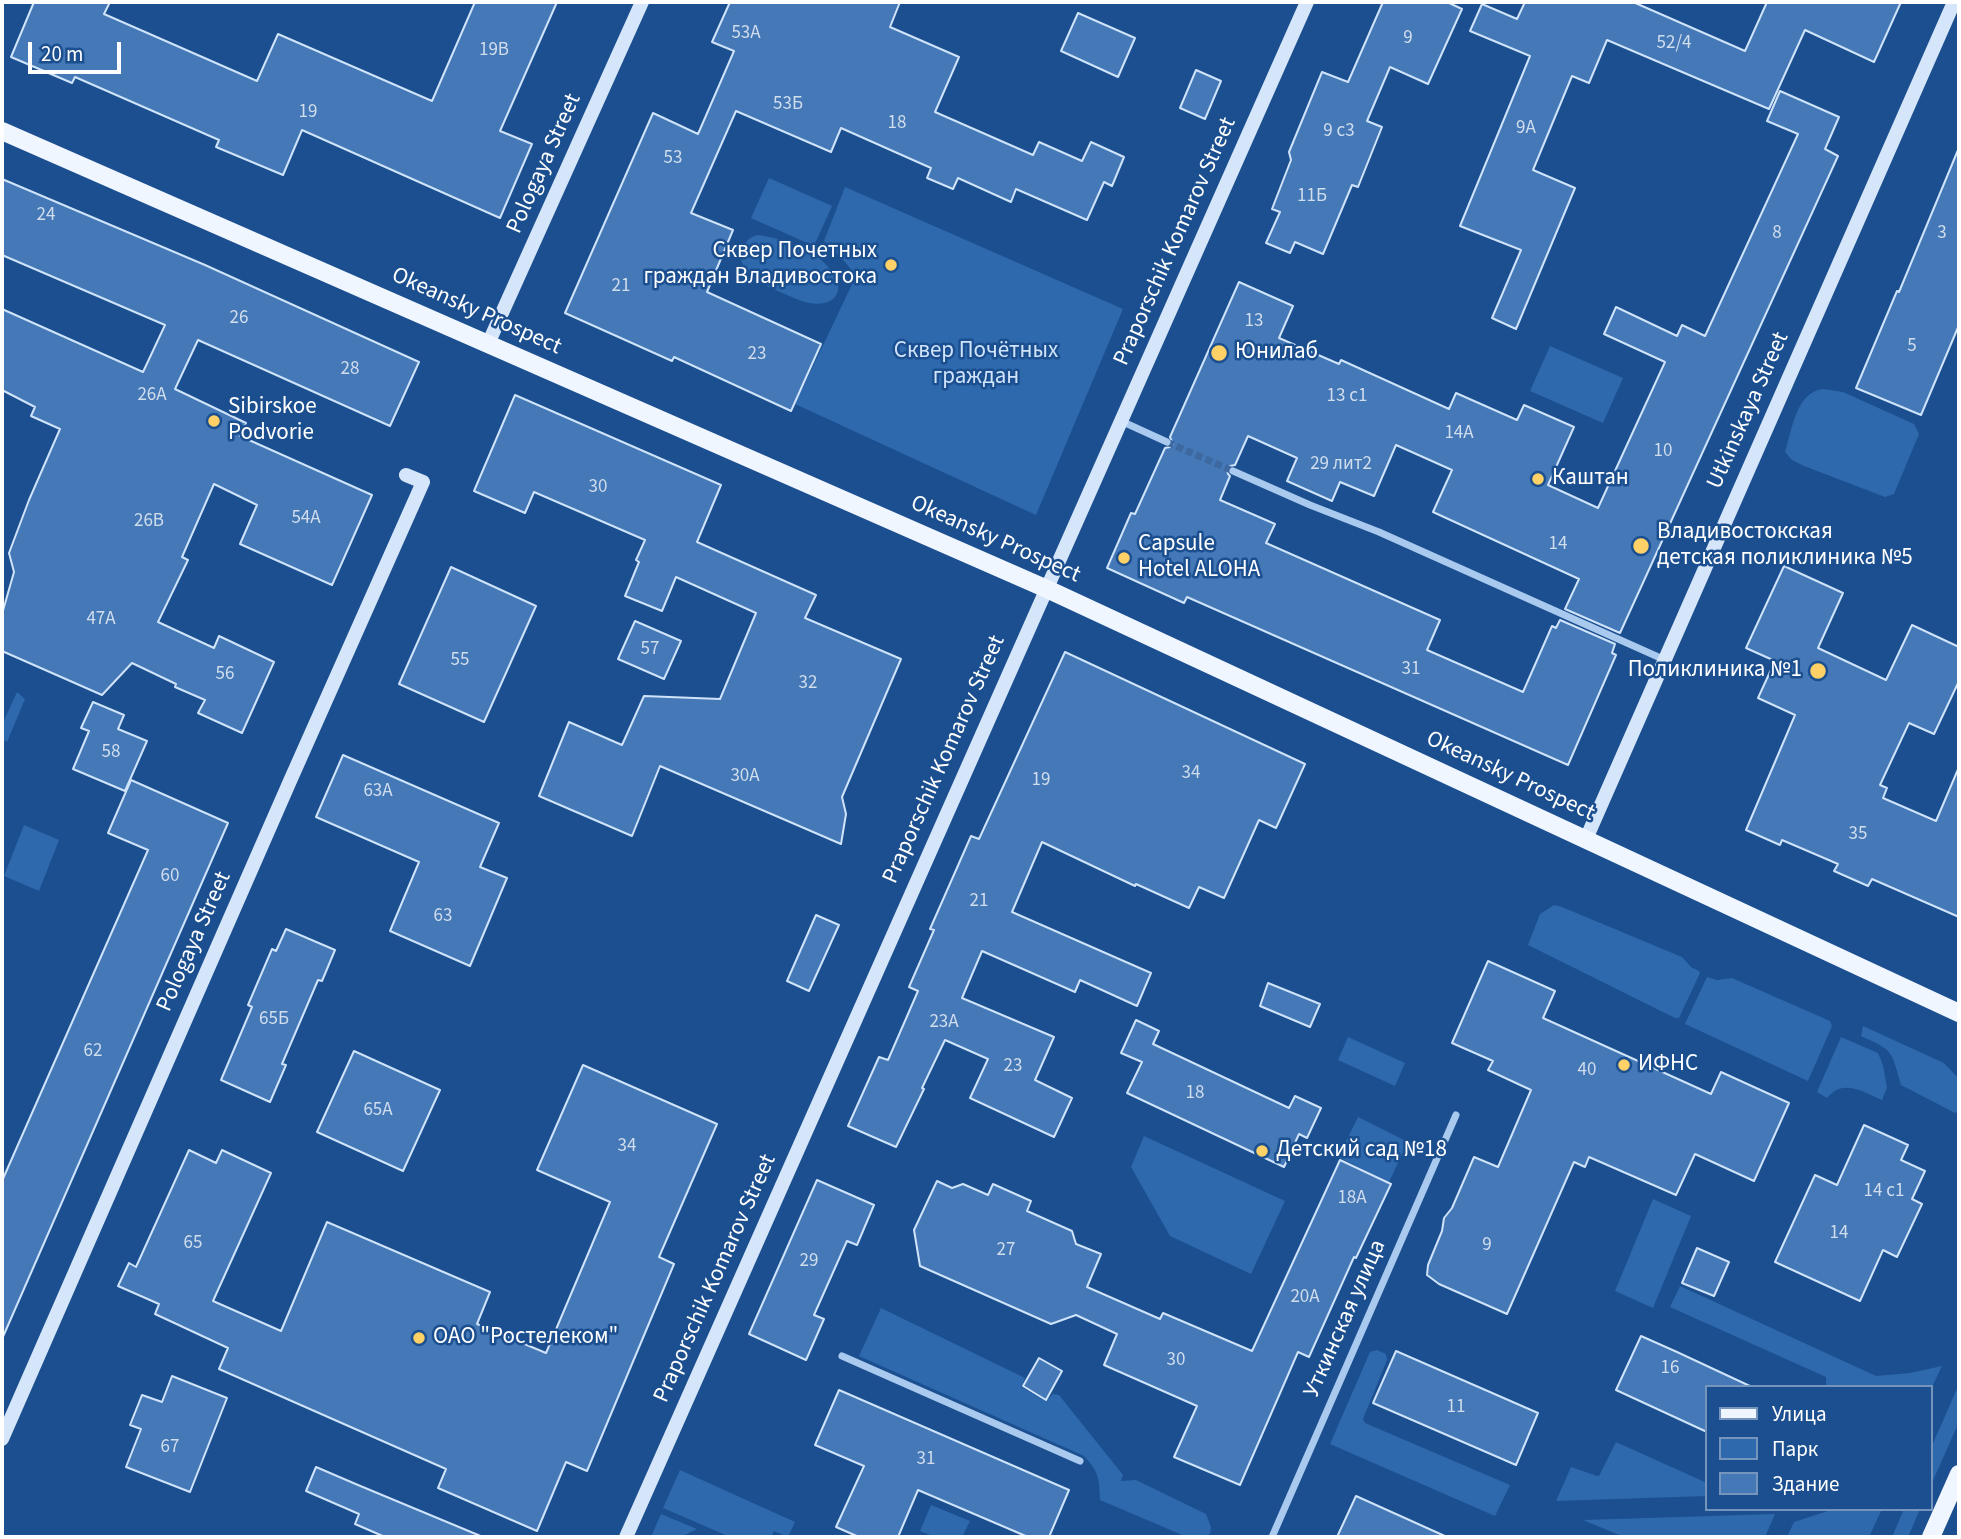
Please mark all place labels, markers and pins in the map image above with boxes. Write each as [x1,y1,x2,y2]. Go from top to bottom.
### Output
place label: Сквер Почетных граждан Владивостока [643,238,877,292]
marker: Сквер Почетных граждан Владивостока [883,257,899,273]
place label: Юнилаб [1235,339,1318,367]
marker: Юнилаб [1209,343,1229,363]
place label: Sibirskoe Podvorie [228,394,317,448]
marker: Sibirskoe Podvorie [206,413,222,429]
place label: Каштан [1552,465,1629,493]
marker: Каштан [1530,471,1546,487]
place label: Владивостокская детская поликлиника №5 [1657,519,1913,573]
place label: Capsule Hotel ALOHA [1138,531,1260,585]
marker: Владивостокская детская поликлиника №5 [1631,536,1651,556]
marker: Capsule Hotel ALOHA [1116,550,1132,566]
place label: Поликлиника №1 [1628,657,1802,685]
marker: Поликлиника №1 [1808,661,1828,681]
place label: ИФНС [1638,1051,1698,1079]
marker: ИФНС [1616,1057,1632,1073]
place label: Детский сад №18 [1276,1137,1447,1165]
marker: Детский сад №18 [1254,1143,1270,1159]
place label: ОАО "Ростелеком" [433,1324,618,1352]
marker: ОАО "Ростелеком" [411,1330,427,1346]

